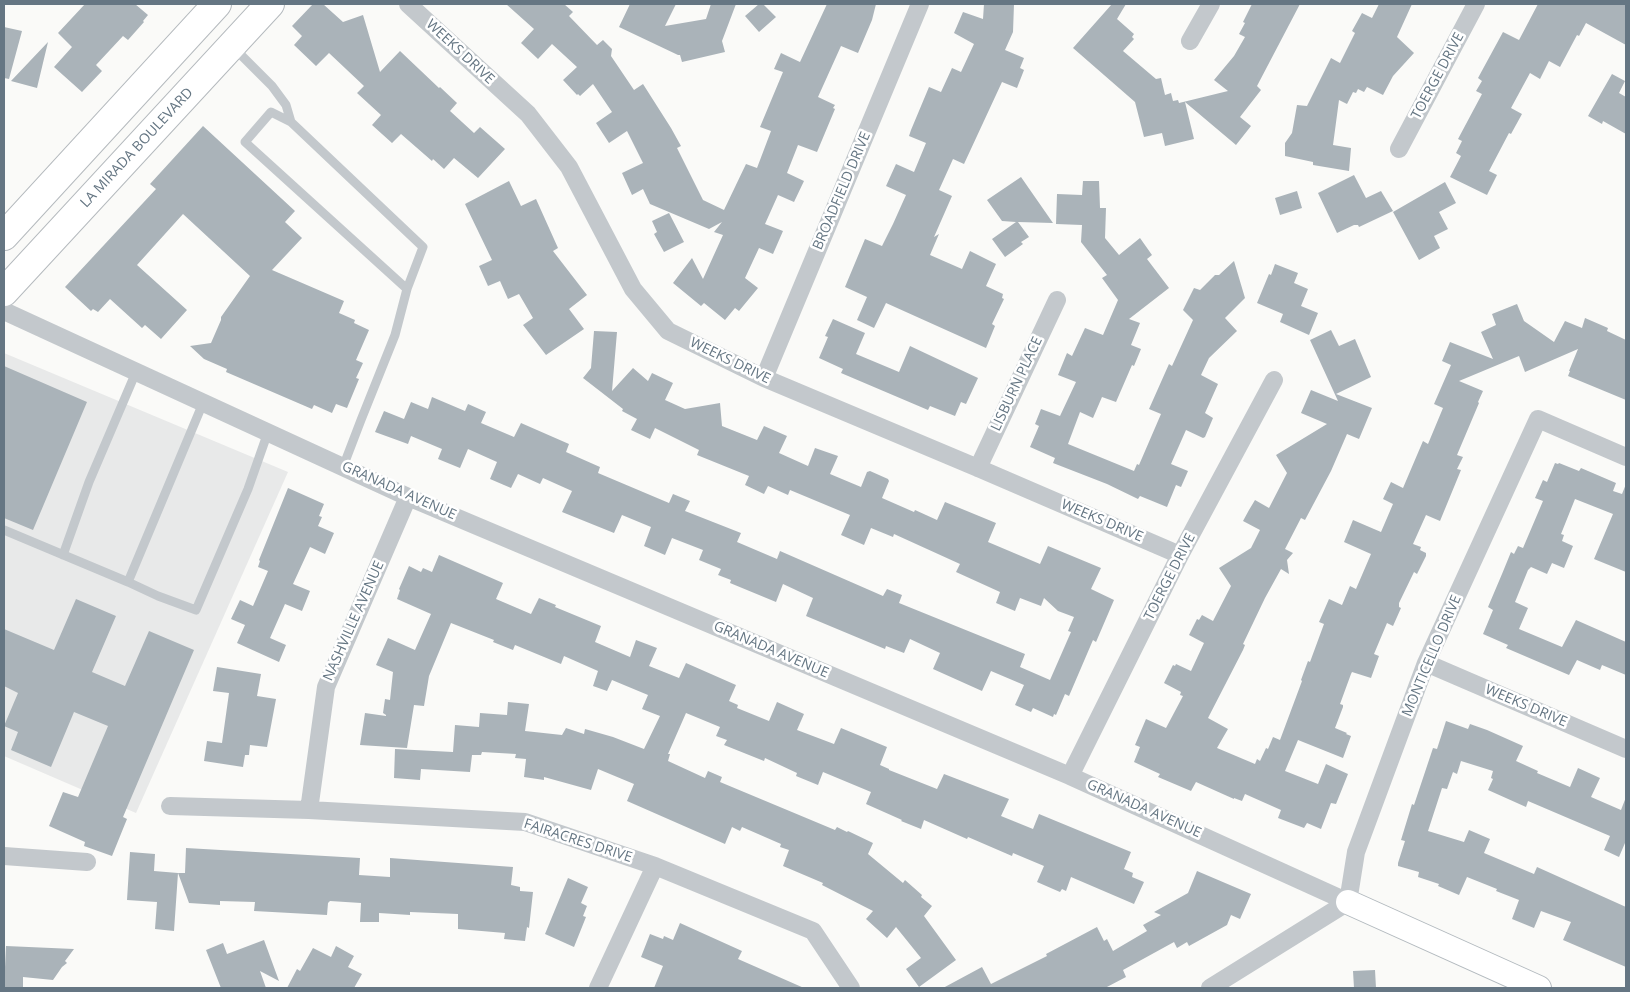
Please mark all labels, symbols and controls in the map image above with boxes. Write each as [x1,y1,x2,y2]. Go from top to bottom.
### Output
street label: WEEKS DRIVE [422,16,498,88]
street label: TOERGE DRIVE [1408,30,1468,122]
street label: LA MIRADA BOULEVARD [77,85,197,211]
street label: BROADFIELD DRIVE [810,130,874,252]
street label: WEEKS DRIVE [687,334,773,388]
street label: LISBURN PLACE [988,334,1046,434]
street label: GRANADA AVENUE [339,458,459,524]
street label: WEEKS DRIVE [1059,496,1145,546]
street label: TOERGE DRIVE [1141,531,1199,623]
street label: NASHVILLE AVENUE [320,559,388,683]
street label: MONTICELLO DRIVE [1399,593,1465,719]
street label: GRANADA AVENUE [711,618,831,682]
street label: WEEKS DRIVE [1483,681,1569,731]
street label: GRANADA AVENUE [1084,776,1204,842]
street label: FAIRACRES DRIVE [522,816,634,866]

